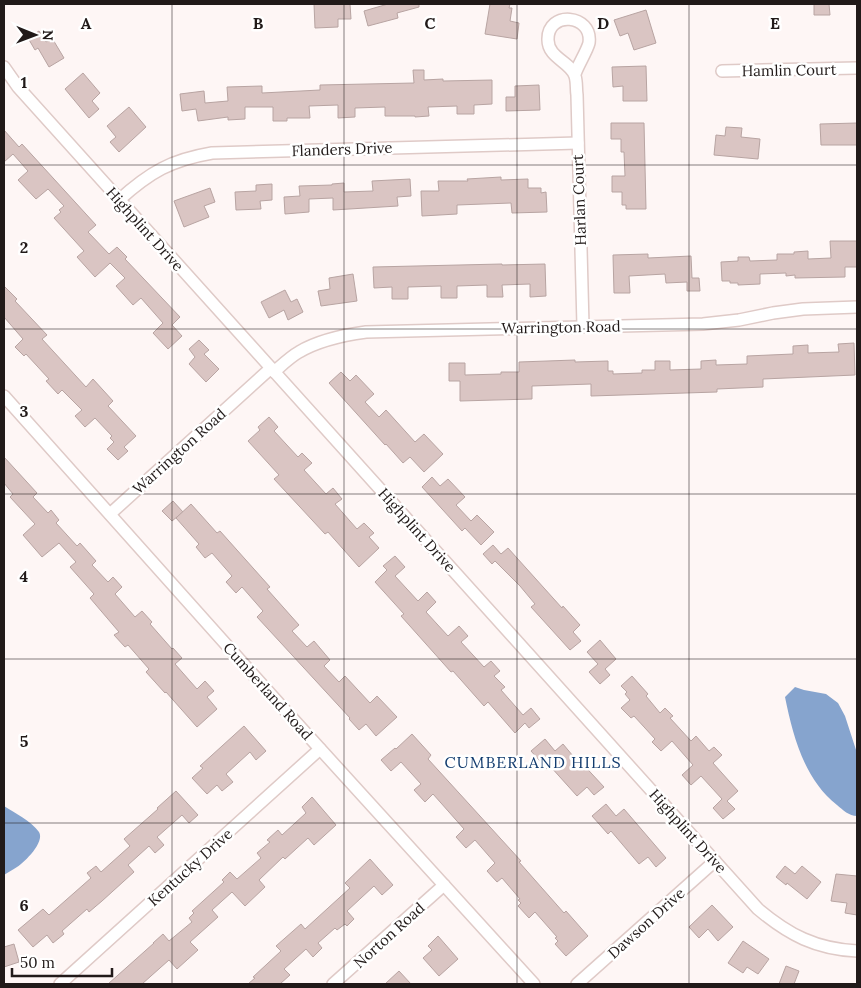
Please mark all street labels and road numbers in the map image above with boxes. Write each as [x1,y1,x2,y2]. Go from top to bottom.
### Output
street label: Hamlin Court [741,60,837,80]
street label: Flanders Drive [291,138,393,160]
street label: Harlan Court [568,154,590,246]
street label: Highplint Drive [102,183,188,275]
street label: Warrington Road [501,316,621,338]
street label: Warrington Road [128,404,230,498]
street label: Highplint Drive [374,484,460,576]
street label: Cumberland Road [219,638,317,744]
street label: Highplint Drive [645,785,731,877]
street label: Kentucky Drive [144,824,236,910]
street label: Dawson Drive [604,884,688,962]
street label: Norton Road [350,898,428,972]

